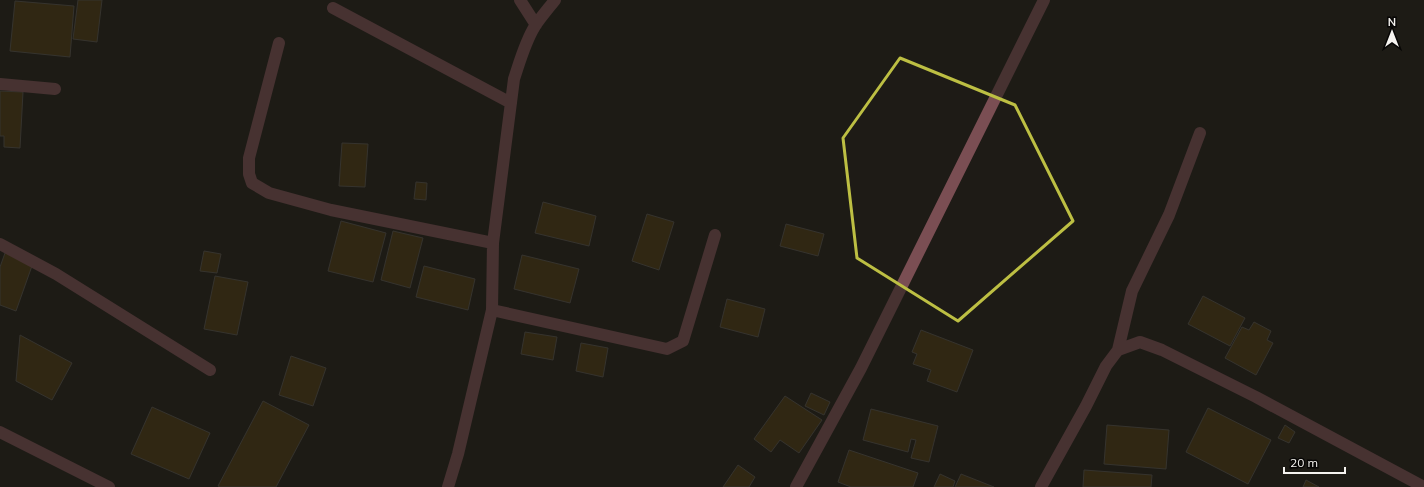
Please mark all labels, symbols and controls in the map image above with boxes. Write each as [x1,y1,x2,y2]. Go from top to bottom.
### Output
north arrow [1372,12,1412,52]
text: N [1388,15,1396,29]
scale bar [1284,449,1345,475]
text: 20 m [1290,455,1318,470]

